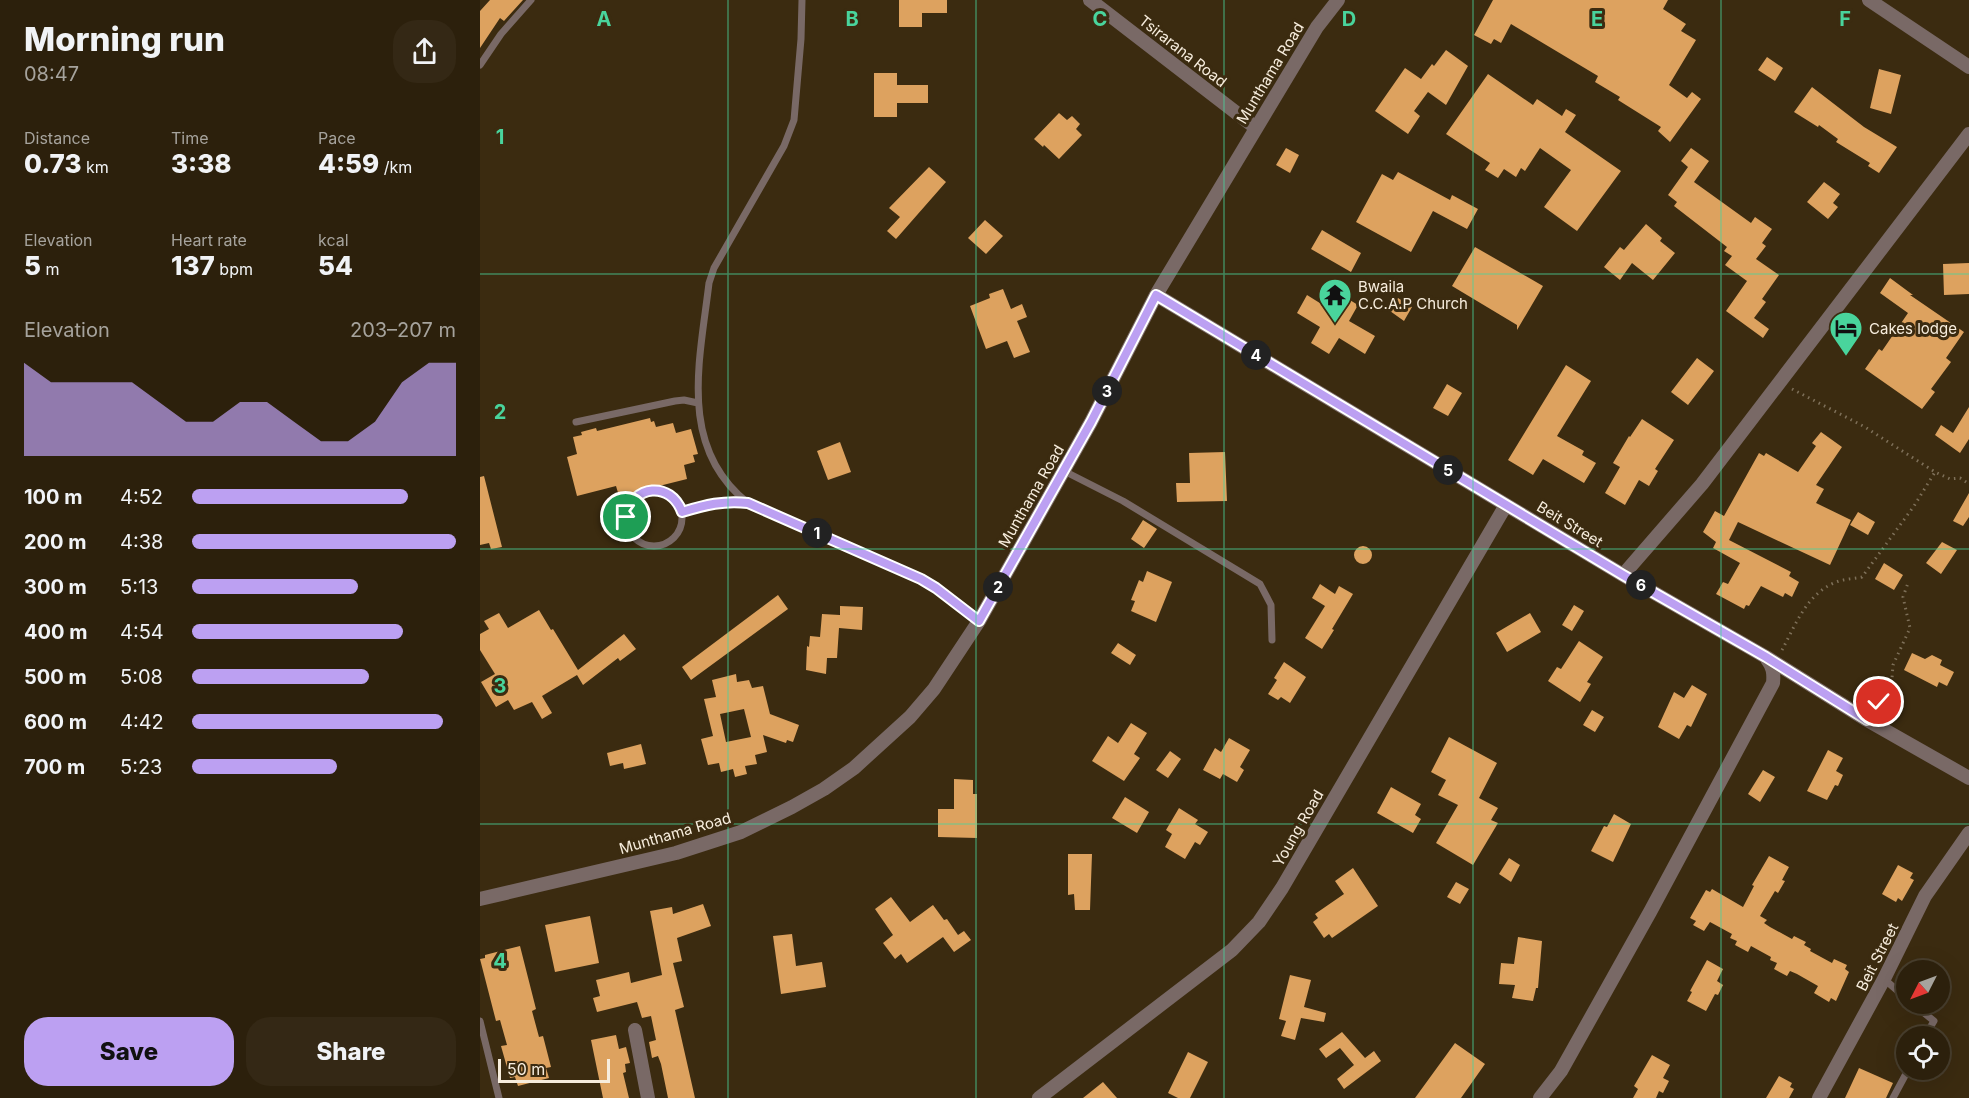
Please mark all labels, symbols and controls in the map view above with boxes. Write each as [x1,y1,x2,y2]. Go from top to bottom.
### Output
text: A [597,7,612,31]
text: B [845,7,859,31]
text: C [1093,7,1107,31]
text: D [1342,7,1356,31]
text: E [1591,7,1603,31]
text: F [1839,7,1851,31]
street label: Tsirarana Road [1135,11,1231,91]
text: Morning run [24,19,225,59]
street label: Munthama Road [1232,19,1308,127]
button: share [393,20,456,83]
text: 08:47 [24,62,79,86]
text: 1 [496,125,504,149]
text: Distance [24,128,90,148]
text: Time [171,128,209,148]
text: Pace [318,128,356,148]
text: 0.73 [24,148,82,179]
text: 3:38 [171,148,232,179]
text: 4:59 [318,148,379,179]
text: km [82,157,109,177]
text: /km [379,157,412,177]
text: Elevation [24,230,93,250]
text: Heart rate [171,230,247,250]
text: kcal [318,230,349,250]
text: 5 [24,250,41,281]
text: 137 [171,250,215,281]
text: 54 [318,250,353,281]
text: m [41,259,59,279]
text: bpm [215,259,253,279]
temple icon: Bwaila C.C.A.P Church [1317,277,1353,324]
place label: Bwaila C.C.A.P Church [1358,277,1468,313]
hotel icon: Cakes lodge [1828,310,1864,357]
text: Elevation [24,318,110,342]
text: 203–207 m [350,318,456,342]
place label: Cakes lodge [1869,319,1957,338]
pin: 4 [1241,340,1271,370]
text: 4 [1251,345,1261,365]
pin: 3 [1092,376,1122,406]
text: 3 [1102,381,1112,401]
text: 2 [494,400,506,424]
street label: Munthama Road [994,441,1068,551]
pin: 5 [1433,455,1463,485]
text: 5 [1443,460,1453,480]
text: 100 m [24,485,83,509]
text: 4:52 [120,485,163,509]
pin [600,491,651,542]
street label: Beit Street [1534,497,1607,551]
icon: arrive [609,500,642,533]
pin: 1 [802,518,832,548]
text: 1 [814,523,820,543]
text: 200 m [24,530,87,554]
text: 4:38 [120,530,163,554]
pin: 6 [1626,570,1656,600]
pin: 2 [983,572,1013,602]
text: 300 m [24,575,87,599]
text: 5:13 [120,575,158,599]
text: 6 [1636,575,1646,595]
text: 2 [993,577,1003,597]
text: 400 m [24,620,88,644]
text: 4:54 [120,620,164,644]
text: 500 m [24,665,87,689]
text: 5:08 [120,665,163,689]
text: 3 [494,674,506,698]
pin [1853,676,1904,727]
icon: check [1862,685,1895,718]
text: 600 m [24,710,87,734]
text: 4:42 [120,710,164,734]
text: 700 m [24,755,85,779]
text: 5:23 [120,755,162,779]
street label: Young Road [1268,786,1328,870]
street label: Munthama Road [617,808,733,858]
street label: Beit Street [1852,920,1902,994]
text: 4 [493,949,507,973]
north arrow [1896,960,1950,1014]
map controls [1896,960,1950,1080]
button: Save [24,1017,234,1086]
button: Share [246,1017,456,1086]
button: locate [1896,1026,1950,1080]
scale bar [498,1056,610,1084]
text: 50 m [507,1059,545,1079]

